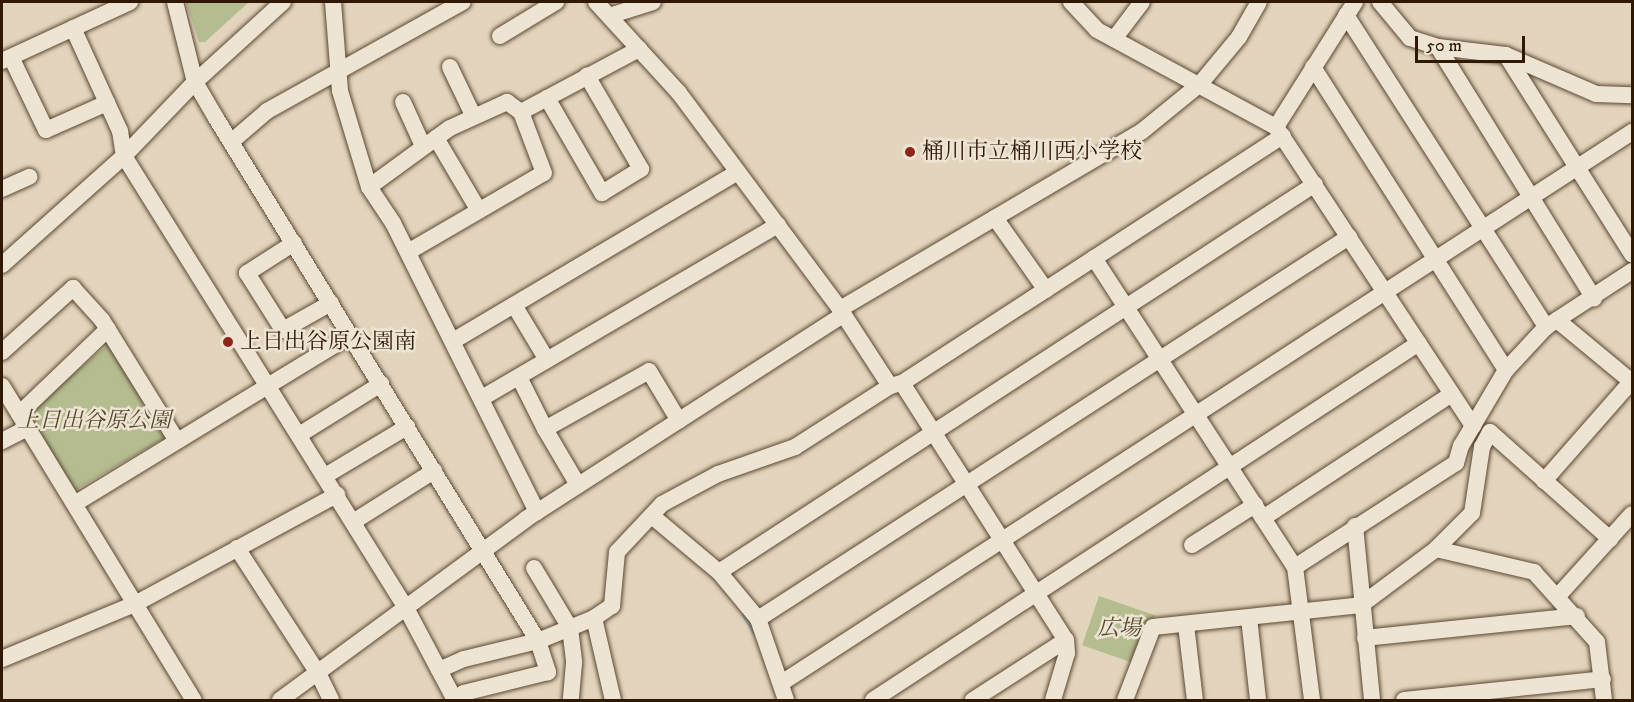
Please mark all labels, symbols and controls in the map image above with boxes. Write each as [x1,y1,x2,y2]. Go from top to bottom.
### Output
scale bar [1418,24,1528,62]
text: 50 m [1426,35,1462,57]
place label: 桶川市立桶川西小学校 [922,139,1142,165]
marker: 桶川市立桶川西小学校 [903,145,917,159]
place label: 上日出谷原公園南 [240,329,416,355]
marker: 上日出谷原公園南 [221,335,235,349]
park label: 上日出谷原公園 [17,408,171,434]
park label: 広場 [1097,616,1141,642]

